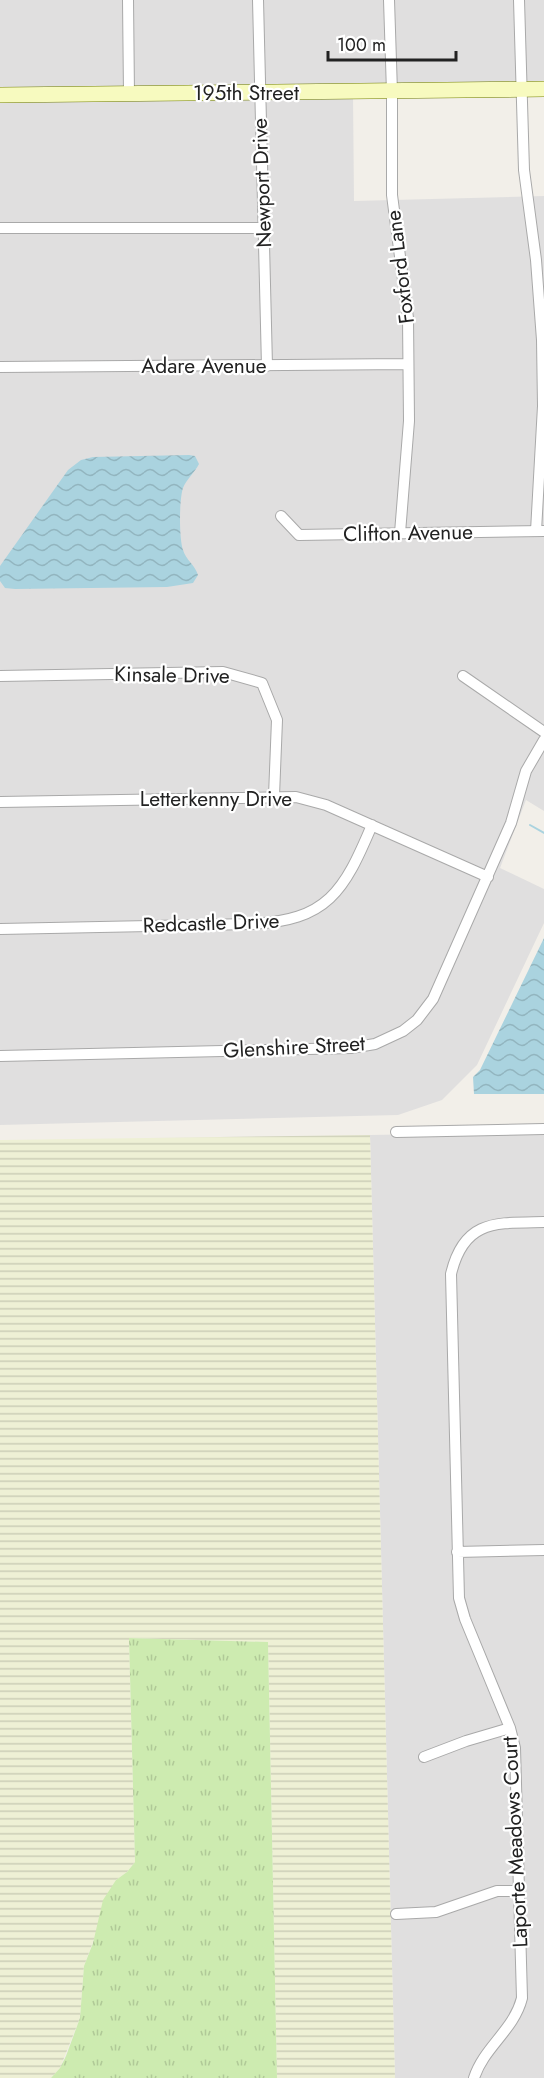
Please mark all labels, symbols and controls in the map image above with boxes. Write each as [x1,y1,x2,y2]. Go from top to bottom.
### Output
scale bar [328,24,456,62]
text: 100 m [337,32,386,58]
street label: 195th Street [193,78,299,108]
street label: Newport Drive [245,117,279,248]
street label: Foxford Lane [378,208,422,325]
street label: Adare Avenue [141,351,267,381]
street label: Clifton Avenue [343,517,473,549]
street label: Kinsale Drive [114,659,230,691]
street label: Letterkenny Drive [140,784,292,814]
street label: Redcastle Drive [142,906,280,940]
street label: Glenshire Street [222,1028,366,1066]
street label: Laporte Meadows Court [494,1736,536,1948]

